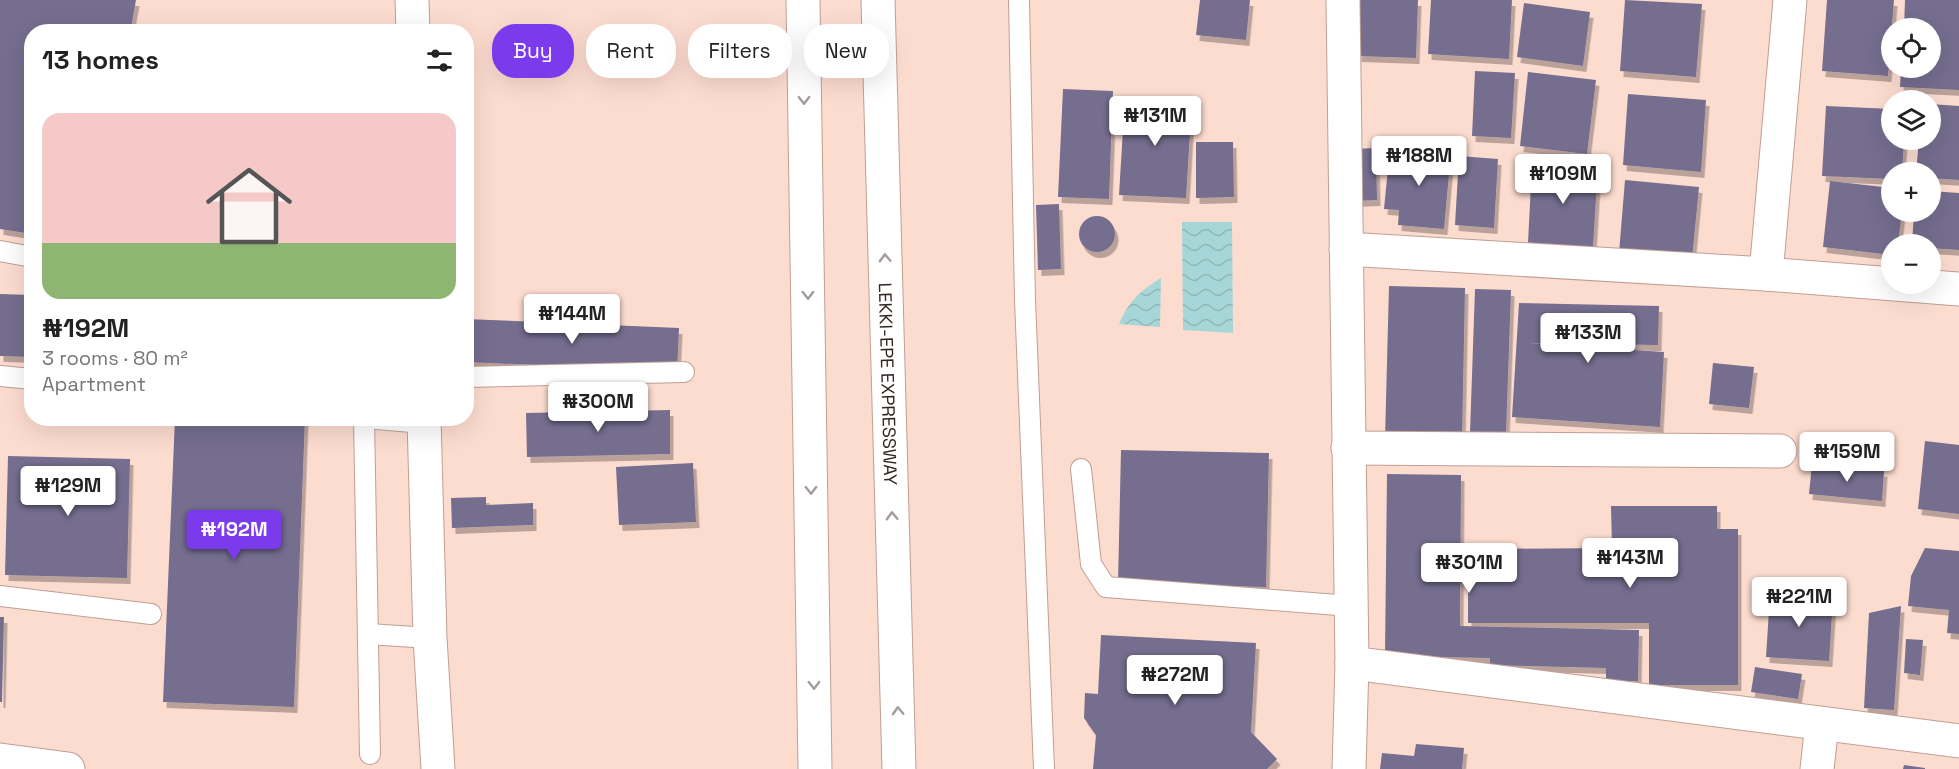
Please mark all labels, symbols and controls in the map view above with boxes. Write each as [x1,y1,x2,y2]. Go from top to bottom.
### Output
map controls [1881,18,1941,294]
button: locate [1881,18,1941,78]
chip: Buy [492,24,574,78]
chip: Rent [586,24,676,78]
chip: Filters [688,24,792,78]
chip: New [804,24,889,78]
text: 13 homes [42,43,159,77]
icon: filters [423,44,456,77]
button: layers [1881,90,1941,150]
one-way arrow [798,96,811,105]
pin: ₦131M [1113,96,1197,147]
text: ₦131M [1123,102,1187,128]
pin: ₦188M [1377,136,1461,187]
text: ₦188M [1386,142,1452,168]
icon: home [195,152,303,260]
pin: ₦109M [1521,154,1605,205]
text: ₦109M [1529,160,1597,186]
button: + [1881,162,1941,222]
button: − [1881,234,1941,294]
one-way arrow [879,253,891,262]
street label: LEKKI-EPE EXPRESSWAY [874,282,903,485]
one-way arrow [801,291,814,300]
pin: ₦144M [530,294,614,345]
text: ₦144M [538,300,606,326]
text: ₦192M [42,311,129,345]
pin: ₦133M [1546,313,1630,364]
text: ₦133M [1554,319,1622,345]
text: 3 rooms · 80 m² [42,345,188,371]
text: Apartment [42,371,146,397]
pin: ₦300M [556,382,640,433]
text: ₦300M [562,388,634,414]
pin: ₦159M [1805,432,1889,483]
text: ₦159M [1813,438,1881,464]
pin: ₦129M [26,466,110,517]
text: ₦129M [35,472,101,498]
one-way arrow [804,486,817,495]
pin: ₦192M [192,510,276,561]
one-way arrow [886,511,898,520]
text: ₦192M [200,516,268,542]
pin: ₦143M [1588,538,1672,589]
pin: ₦301M [1427,543,1511,594]
text: ₦143M [1596,544,1664,570]
text: ₦301M [1435,549,1503,575]
pin: ₦221M [1757,577,1841,628]
text: ₦221M [1766,583,1832,609]
pin: ₦272M [1133,655,1217,706]
text: ₦272M [1141,661,1209,687]
one-way arrow [808,681,820,690]
one-way arrow [891,706,904,715]

